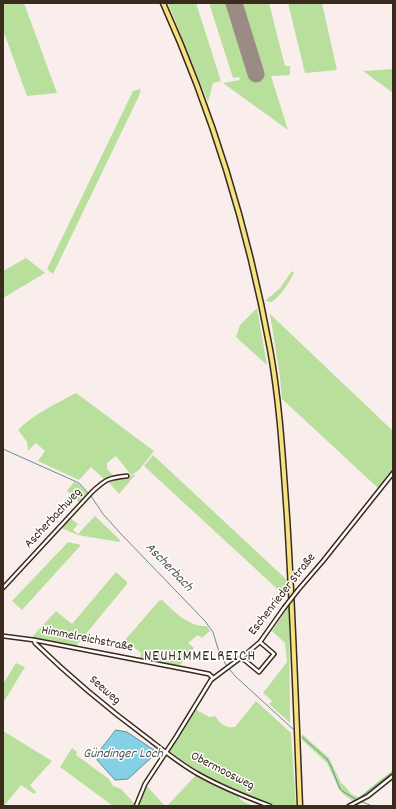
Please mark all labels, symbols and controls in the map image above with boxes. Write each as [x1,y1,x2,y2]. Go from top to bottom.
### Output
street label: Ascherbachweg [22,486,86,552]
water label: Ascherbach [141,540,195,596]
street label: Eschenrieder Straße [246,551,320,639]
street label: Himmelreichstraße [40,623,134,657]
district label: NEUHIMMELREICH [144,649,256,667]
street label: Seeweg [85,673,123,709]
water label: Gündinger Loch [83,747,163,763]
street label: Obermoosweg [188,749,256,795]

